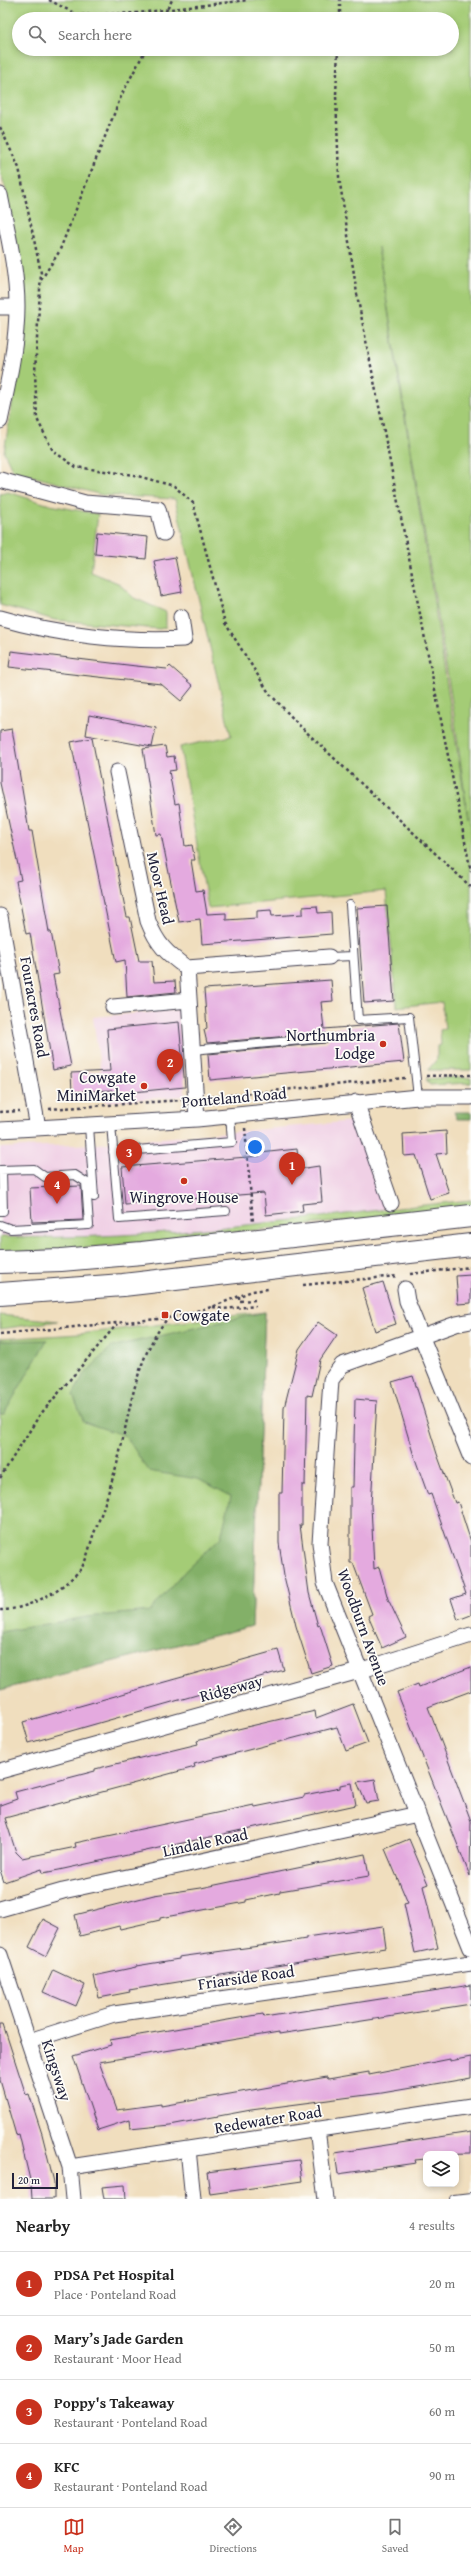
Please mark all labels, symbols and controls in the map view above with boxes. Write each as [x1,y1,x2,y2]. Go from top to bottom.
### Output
search box [12,12,459,56]
icon: search [26,23,48,45]
text: Search here [58,24,132,45]
street label: Moor Head [141,849,181,927]
street label: Fouracres Road [14,955,56,1060]
place label: Northumbria Lodge [286,1023,375,1065]
marker: Northumbria Lodge [378,1039,388,1049]
pin: 2 [157,1049,183,1082]
place label: Cowgate MiniMarket [57,1065,136,1107]
street label: Ponteland Road [180,1080,288,1114]
marker: Cowgate MiniMarket [139,1081,149,1091]
your location [245,1137,265,1157]
pin: 3 [116,1139,142,1172]
pin: 1 [279,1152,305,1185]
pin: 4 [44,1171,70,1204]
marker: Wingrove House [179,1176,189,1186]
place label: Wingrove House [129,1185,239,1209]
place label: Cowgate [173,1303,230,1327]
marker: Cowgate [160,1310,170,1320]
street label: Woodburn Avenue [332,1565,396,1689]
street label: Ridgeway [197,1668,265,1708]
street label: Lindale Road [160,1821,250,1863]
street label: Friarside Road [196,1958,296,1996]
street label: Kingsway [36,2036,78,2104]
street label: Redewater Road [213,2099,324,2139]
map controls [423,2151,459,2187]
button: layers [423,2151,459,2187]
scale bar [12,2171,58,2190]
text: 20 m [18,2172,40,2188]
text: Nearby [16,2213,70,2238]
text: 4 results [409,2216,455,2235]
text: PDSA Pet Hospital [54,2264,174,2285]
text: 1 [26,2274,32,2293]
text: 20 m [429,2274,455,2293]
text: Place · Ponteland Road [54,2285,176,2304]
text: Mary’s Jade Garden [54,2328,183,2349]
text: 2 [26,2338,32,2357]
text: 50 m [429,2338,455,2357]
text: Restaurant · Moor Head [54,2349,182,2368]
text: Poppy's Takeaway [54,2392,174,2413]
text: 3 [26,2402,32,2421]
text: 60 m [429,2402,455,2421]
text: Restaurant · Ponteland Road [54,2413,207,2432]
text: KFC [54,2456,80,2477]
text: 4 [26,2466,32,2485]
text: 90 m [429,2466,455,2485]
text: Restaurant · Ponteland Road [54,2477,207,2496]
tab: Map [63,2516,85,2556]
tab: Directions [210,2516,257,2556]
tab: Saved [382,2516,408,2556]

